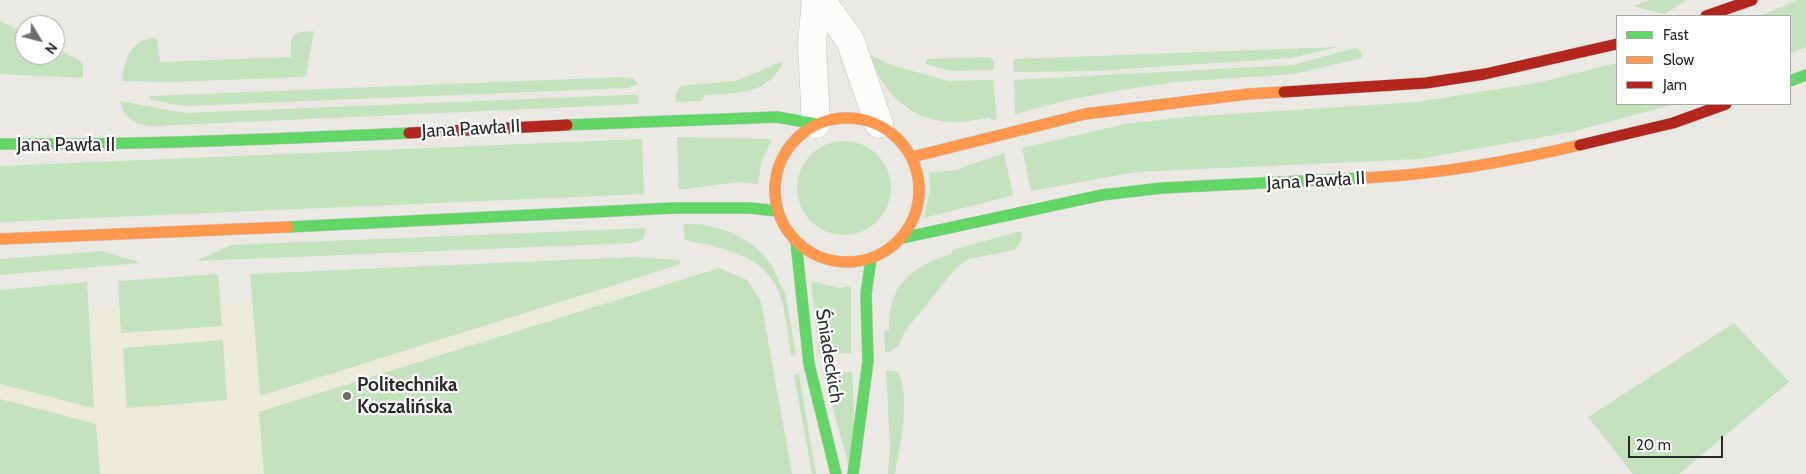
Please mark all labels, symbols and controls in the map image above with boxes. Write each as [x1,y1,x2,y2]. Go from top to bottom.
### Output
north arrow [15,15,65,65]
legend [1616,15,1791,105]
text: Fast [1663,26,1688,44]
text: N [41,39,61,58]
text: Slow [1663,51,1694,69]
text: Jam [1663,76,1687,94]
street label: Jana Pawła II [421,115,521,143]
street label: Jana Pawła II [17,134,115,156]
street label: Jana Pawła II [1266,167,1366,195]
street label: Śniadeckich [810,307,848,405]
place label: Politechnika Koszalińska [357,374,458,418]
marker: Politechnika Koszalińska [341,390,353,402]
scale bar [1631,426,1726,458]
text: 20 m [1636,436,1671,454]

